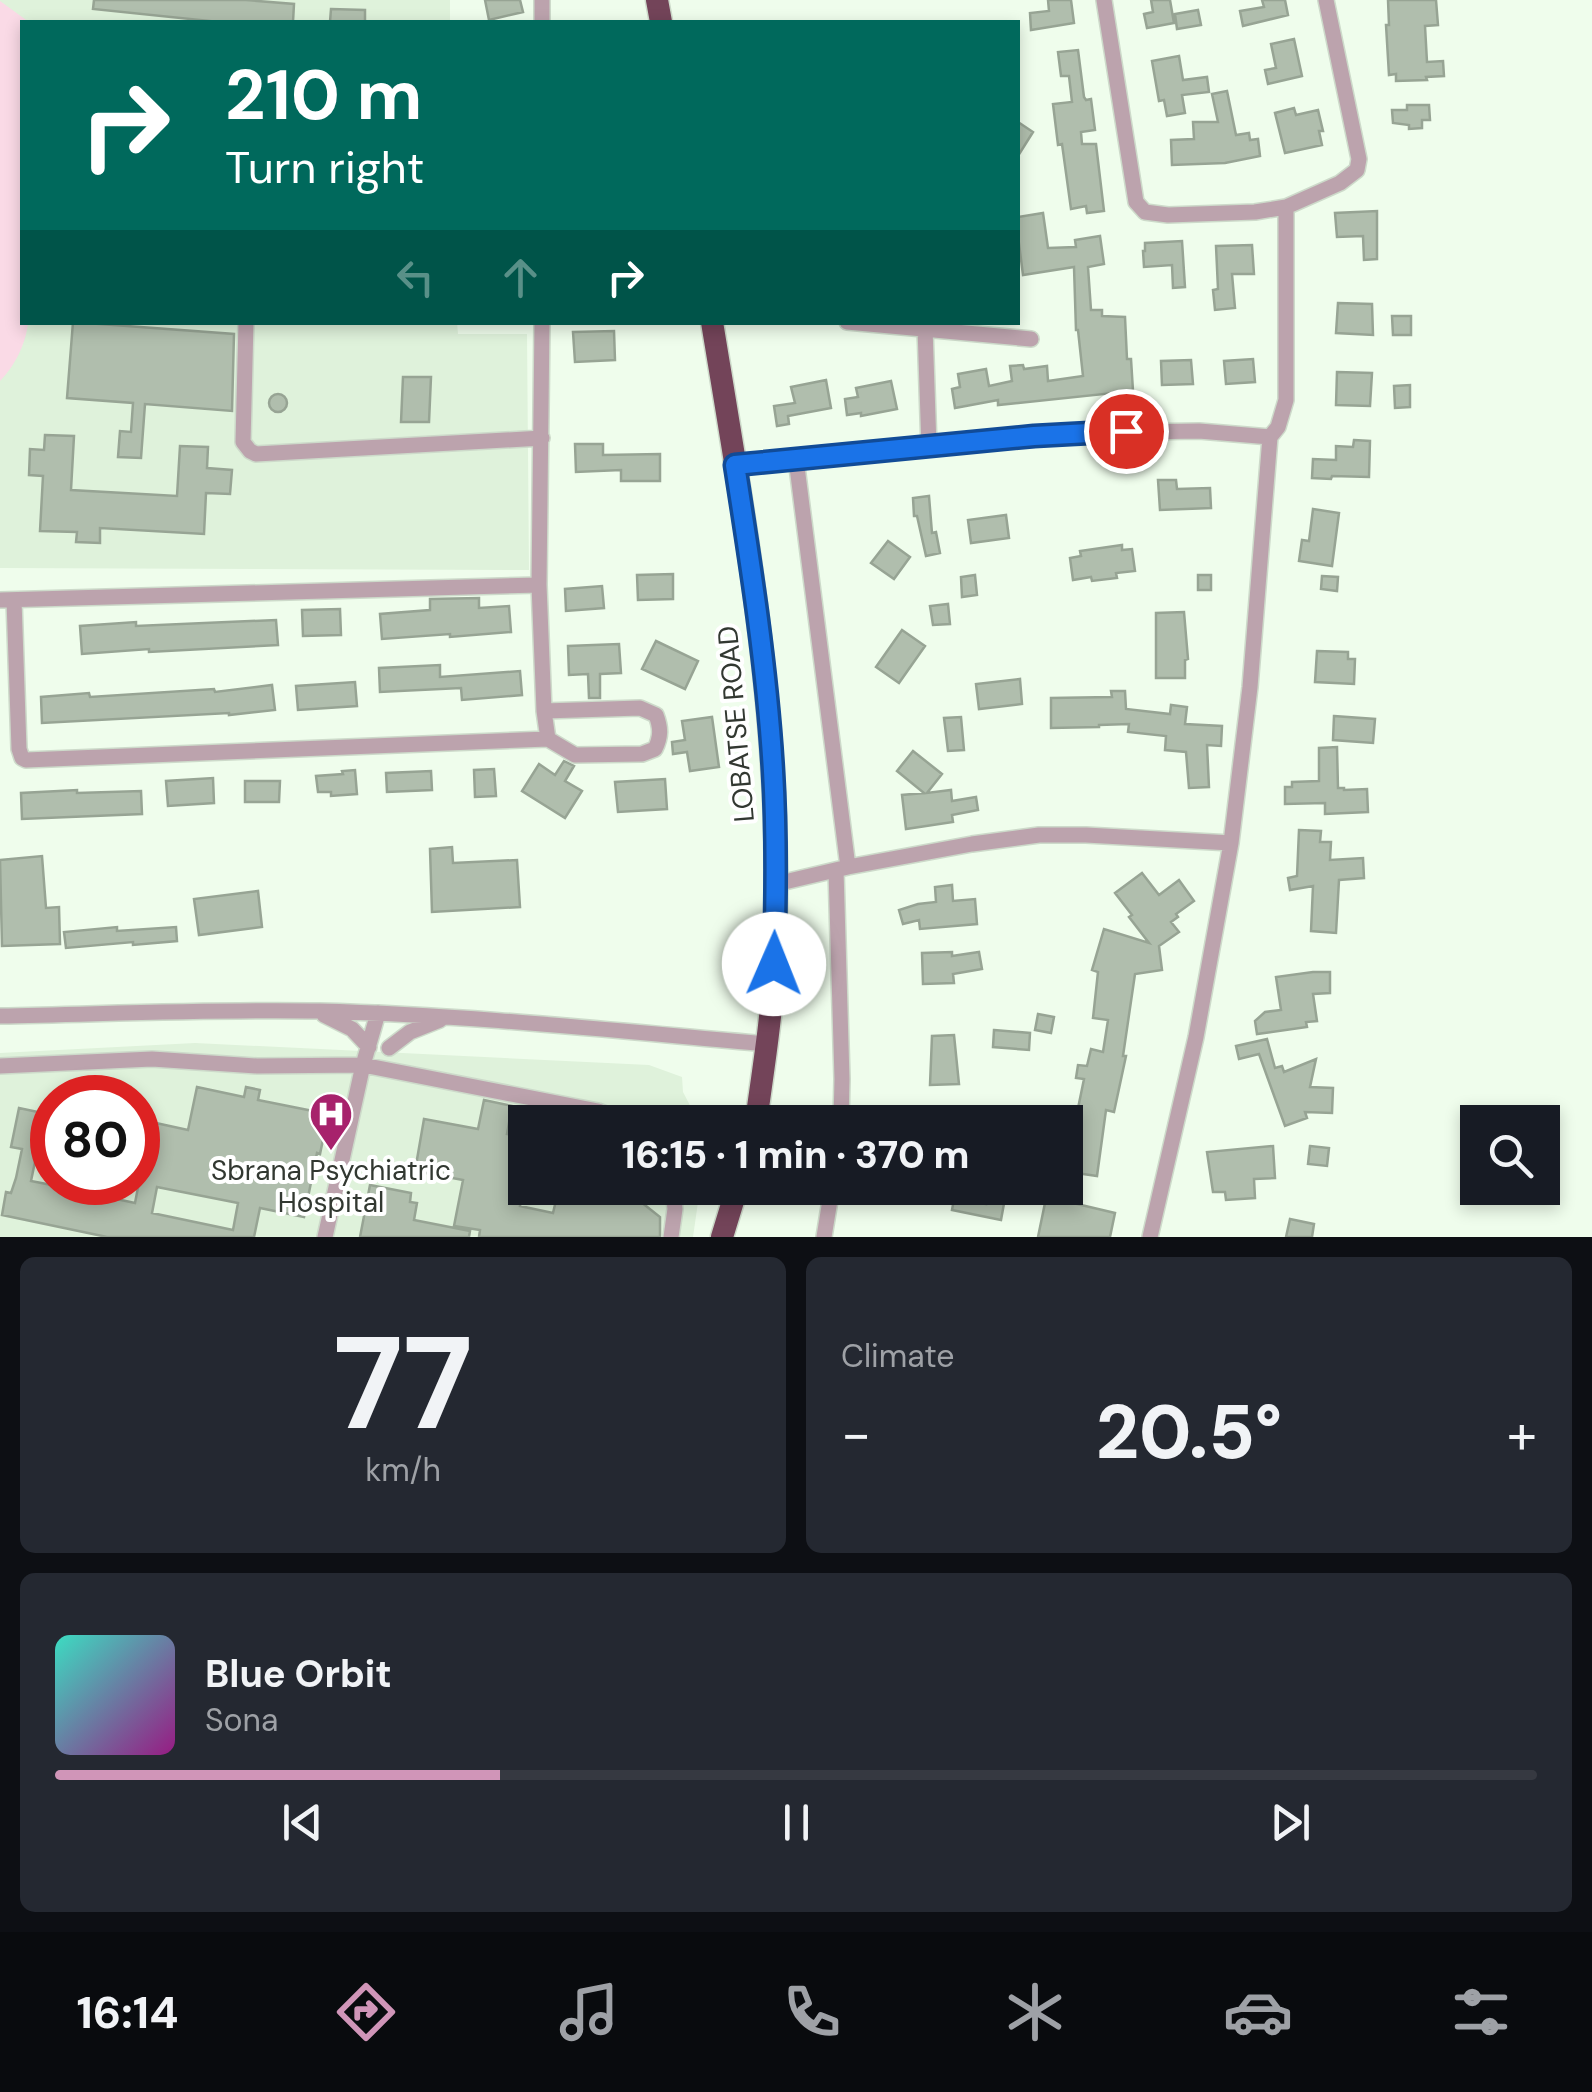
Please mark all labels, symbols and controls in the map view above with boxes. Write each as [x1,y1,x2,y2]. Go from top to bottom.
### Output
text: 210 m [225,50,422,141]
icon: right [60,60,190,190]
text: Turn right [225,138,424,197]
icon: left [388,250,443,305]
icon: ahead [493,250,548,305]
icon: right [598,250,653,305]
pin [1084,389,1169,474]
icon: arrive [1099,404,1154,459]
street label: LOBATSE ROAD [709,624,763,824]
position arrow [722,912,826,1016]
speed limit sign: 80 [30,1075,160,1205]
hospital icon: Sbrana Psychiatric Hospital [308,1091,354,1152]
map controls [1460,1105,1560,1205]
button: search [1460,1105,1560,1205]
text: 16:15 · 1 min · 370 m [621,1130,970,1180]
place label: Sbrana Psychiatric Hospital [211,1152,451,1221]
text: 77 [333,1299,473,1468]
text: Climate [841,1335,955,1377]
text: 20.5° [1096,1384,1282,1481]
text: − [841,1398,871,1470]
text: + [1507,1398,1537,1470]
text: km/h [365,1449,441,1491]
text: Blue Orbit [205,1649,392,1699]
text: Sona [205,1699,278,1741]
icon: previous [275,1795,330,1850]
icon: pause [769,1795,824,1850]
icon: next [1263,1795,1318,1850]
icon: directions [331,1977,401,2047]
icon: music [554,1977,624,2047]
icon: phone [777,1977,847,2047]
icon: climate [1000,1977,1070,2047]
icon: car [1223,1977,1293,2047]
icon: filters [1446,1977,1516,2047]
text: 16:14 [76,1983,178,2042]

